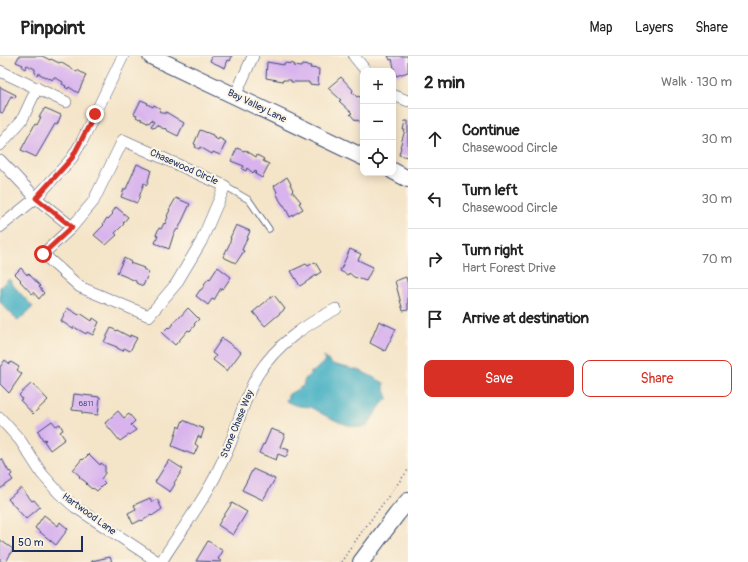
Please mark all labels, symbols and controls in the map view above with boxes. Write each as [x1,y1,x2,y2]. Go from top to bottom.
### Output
text: Pinpoint [20,16,85,40]
text: Map [590,19,613,36]
text: Layers [635,19,673,36]
text: Share [695,19,728,36]
map controls [360,68,396,176]
button: + [360,68,396,104]
text: 2 min [424,72,465,93]
text: Walk · 130 m [661,74,732,90]
street label: Bay Valley Lane [226,87,288,125]
button: − [360,104,396,140]
route end [86,105,104,123]
text: Continue [462,121,520,140]
icon: ahead [424,128,446,150]
text: 30 m [702,131,732,147]
button: locate [360,140,396,176]
text: Chasewood Circle [462,140,557,156]
street label: Chasewood Circle [148,147,220,187]
text: Turn left [462,181,518,200]
icon: left [424,188,446,210]
text: 30 m [702,191,732,207]
text: Chasewood Circle [462,200,557,216]
text: Turn right [462,241,523,260]
route start [34,245,52,263]
icon: right [424,248,446,270]
text: 70 m [702,251,732,267]
text: Hart Forest Drive [462,260,556,276]
icon: arrive [424,308,446,330]
text: Arrive at destination [462,309,589,328]
button: Save [424,360,574,397]
button: Share [582,360,732,397]
street label: Stone Chase Way [218,388,256,460]
house number: 6811 [79,399,93,408]
street label: Hartwood Lane [60,490,118,538]
scale bar [12,534,83,553]
text: 50 m [18,536,44,549]

